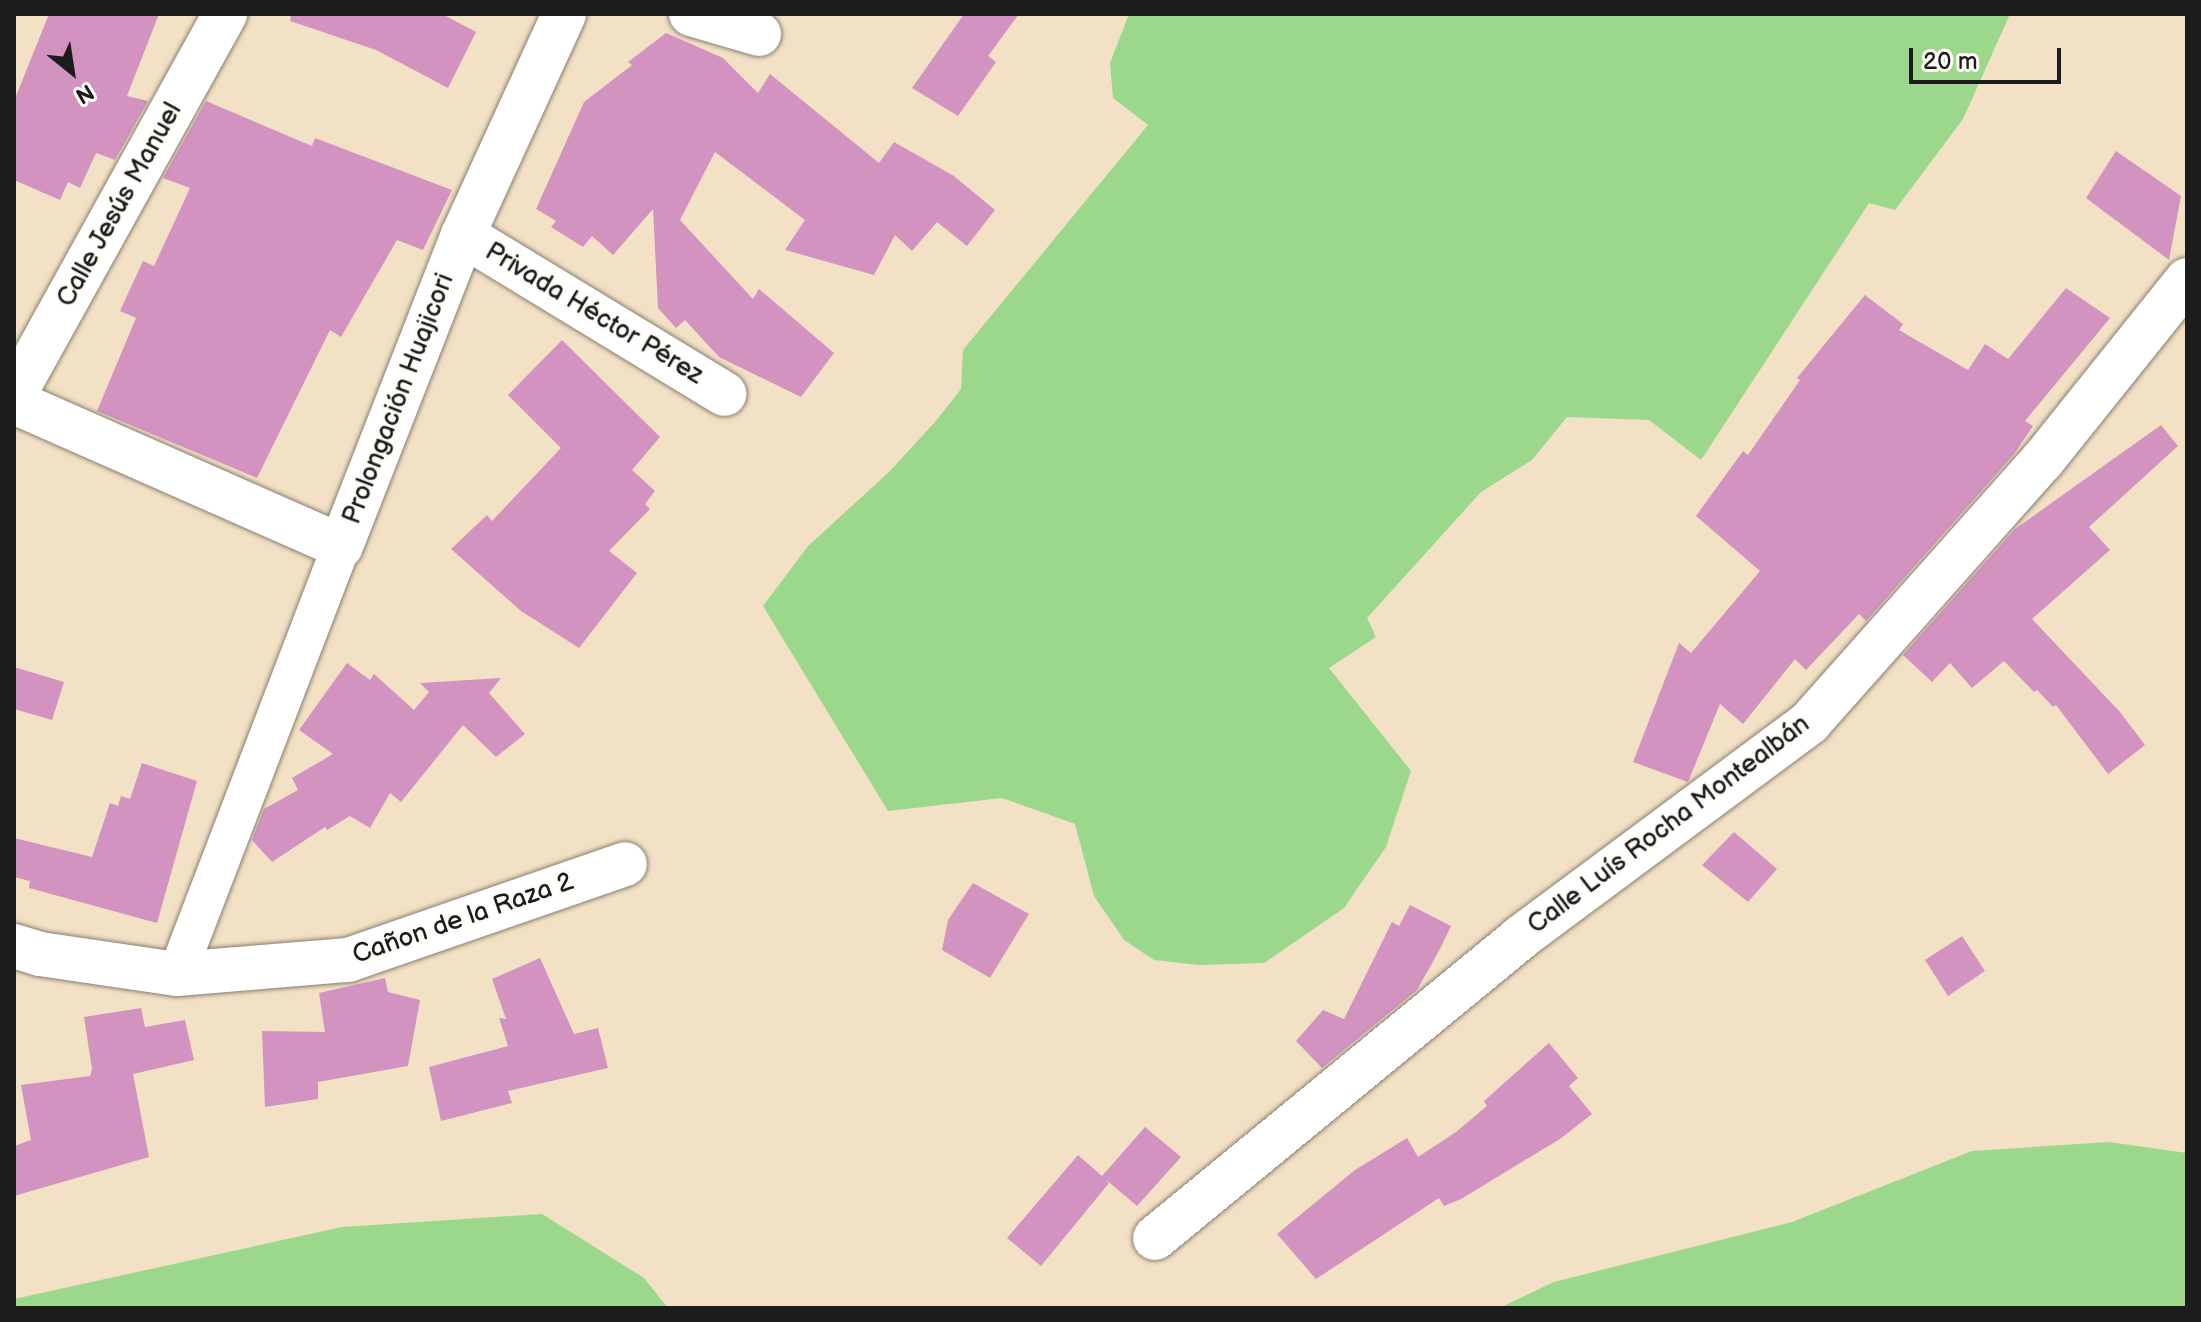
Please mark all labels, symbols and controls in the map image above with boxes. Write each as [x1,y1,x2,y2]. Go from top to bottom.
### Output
north arrow [32,32,112,112]
scale bar [1913,32,2065,82]
text: 20 m [1923,47,1978,76]
text: N [70,77,98,109]
street label: Calle Jesús Manuel [51,97,189,313]
street label: Privada Héctor Pérez [479,237,709,391]
street label: Prolongación Huajicori [337,269,461,529]
street label: Calle Luís Rocha Montealbán [1522,709,1816,941]
street label: Cañon de la Raza 2 [349,867,577,971]

